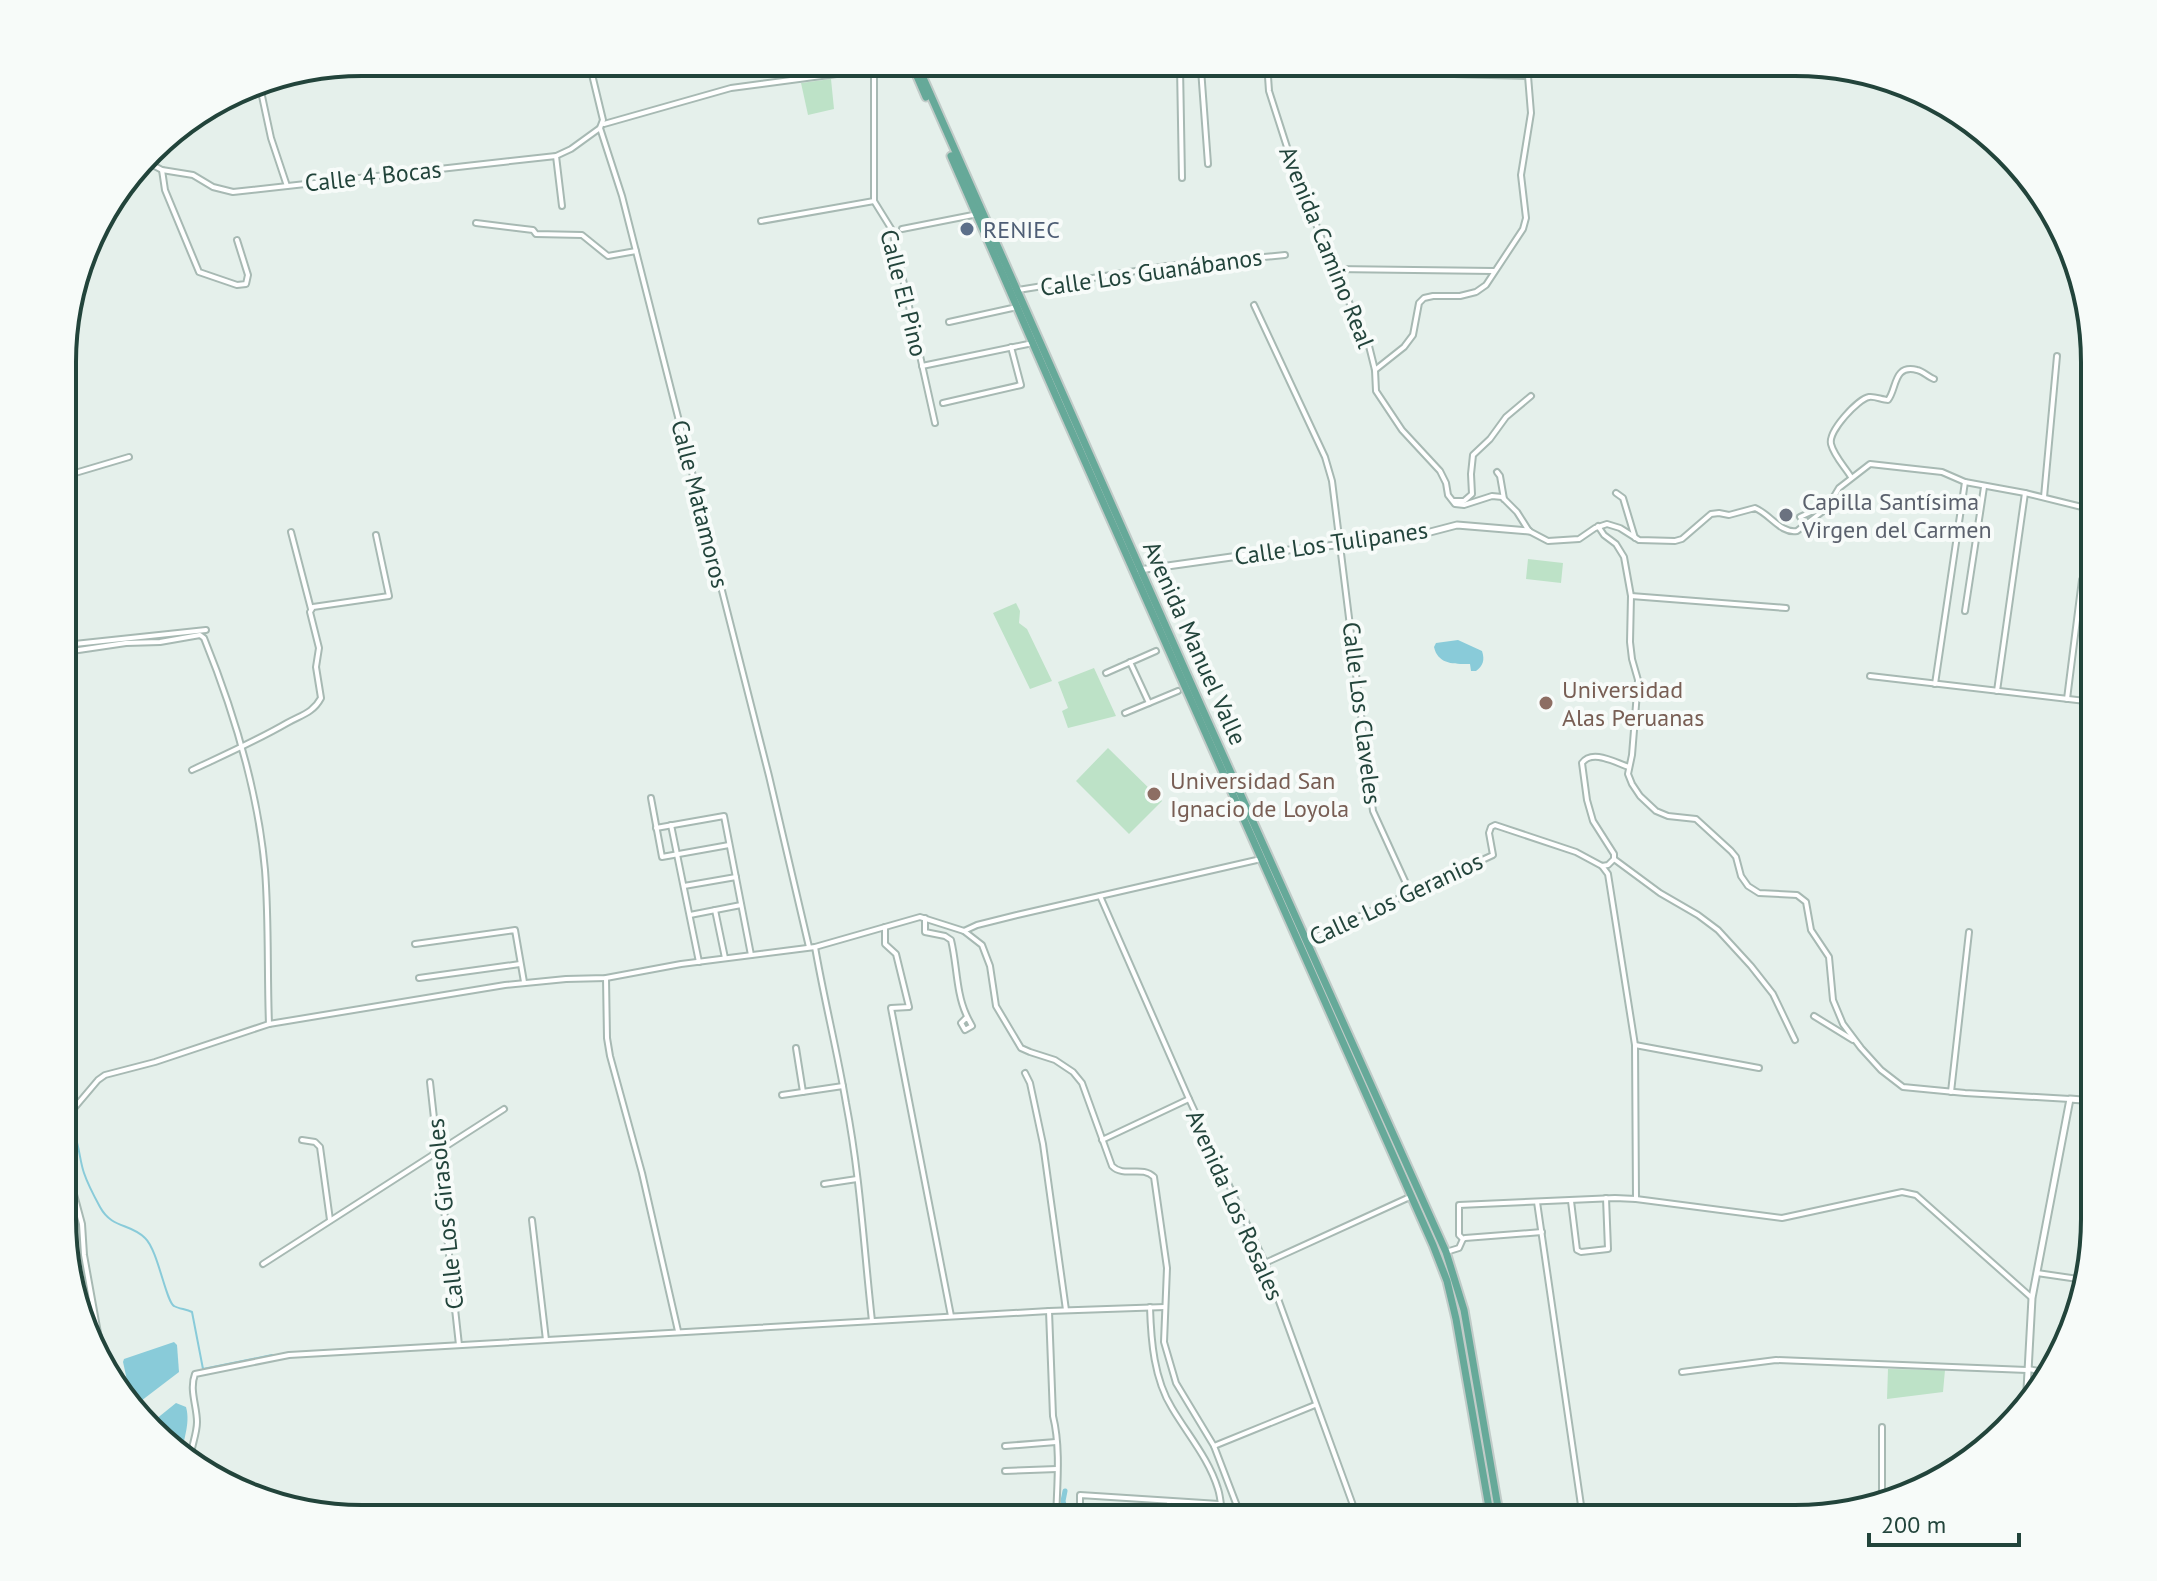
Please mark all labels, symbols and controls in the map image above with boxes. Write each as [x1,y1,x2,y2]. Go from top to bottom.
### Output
street label: Avenida Camino Real [1272,141,1382,353]
street label: Calle 4 Bocas [303,153,443,199]
place label: RENIEC [983,214,1060,245]
marker: RENIEC [958,220,976,238]
street label: Calle El Pino [873,226,935,360]
street label: Calle Los Guanábanos [1038,241,1264,303]
street label: Calle Matamoros [664,417,736,591]
place label: Capilla Santísima Virgen del Carmen [1801,486,1992,545]
marker: Capilla Santísima Virgen del Carmen [1777,506,1795,524]
street label: Calle Los Tulipanes [1232,514,1430,572]
street label: Avenida Manuel Valle [1136,536,1254,750]
street label: Calle Los Claveles [1335,620,1389,806]
place label: Universidad Alas Peruanas [1562,674,1704,733]
marker: Universidad Alas Peruanas [1537,694,1555,712]
place label: Universidad San Ignacio de Loyola [1170,765,1349,824]
marker: Universidad San Ignacio de Loyola [1145,785,1163,803]
street label: Calle Los Geranios [1304,845,1488,953]
street label: Avenida Los Rosales [1179,1105,1291,1305]
street label: Calle Los Girasoles [420,1117,470,1311]
scale bar [1869,1497,2019,1547]
text: 200 m [1881,1509,1946,1540]

